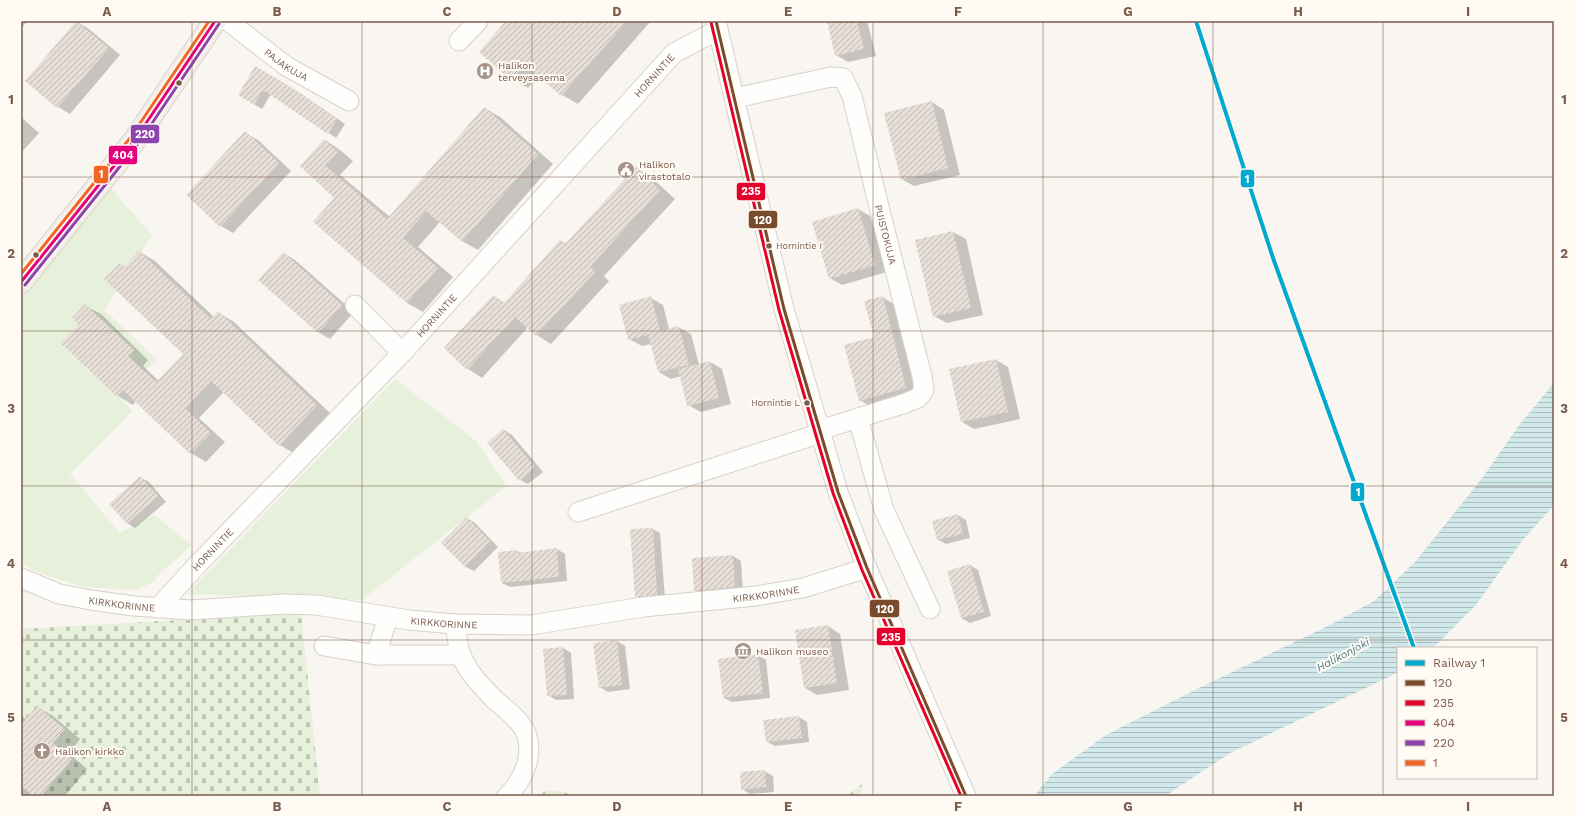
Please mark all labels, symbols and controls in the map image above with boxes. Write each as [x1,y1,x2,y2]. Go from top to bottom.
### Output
text: A [103,4,112,19]
text: B [273,4,282,19]
text: C [443,4,452,19]
text: D [612,4,622,19]
text: E [784,4,792,19]
text: F [954,4,962,19]
text: G [1123,4,1133,19]
text: H [1293,4,1303,19]
text: I [1466,4,1470,19]
street label: PAJAKUJA [263,46,311,83]
street label: HORNINTIE [632,51,676,99]
place label: Halikon terveysasema [498,60,565,83]
hospital icon: Halikon terveysasema [475,61,495,81]
unlabelled marker [174,78,184,88]
text: 1 [8,92,14,107]
text: 1 [1561,92,1567,107]
line badge: 220 [130,124,160,144]
text: 220 [135,128,155,141]
line badge: 404 [108,145,138,165]
text: 404 [112,149,134,162]
place label: Halikon virastotalo [639,159,691,182]
public building icon: Halikon virastotalo [616,160,636,180]
line badge: 1 [93,165,109,184]
text: 1 [99,168,103,181]
line badge: 1 [1240,169,1255,188]
text: 1 [1245,173,1249,186]
line badge: 235 [736,182,766,201]
text: 235 [741,185,761,198]
street label: PUISTOKUJA [873,203,899,266]
line badge: 120 [748,210,778,229]
text: 120 [754,214,772,227]
marker: Hornintie I [764,241,774,251]
place label: Hornintie I [776,241,822,251]
text: 2 [7,246,15,261]
text: 2 [1560,246,1568,261]
unlabelled marker [31,250,41,260]
street label: HORNINTIE [414,291,459,339]
place label: Hornintie L [751,398,801,408]
marker: Hornintie L [802,398,812,408]
text: 3 [7,401,15,416]
text: 3 [1560,401,1568,416]
line badge: 1 [1350,482,1365,502]
text: 1 [1356,486,1360,499]
street label: HORNINTIE [189,526,235,573]
text: 4 [7,556,16,571]
text: 4 [1560,556,1569,571]
street label: KIRKKORINNE [732,583,800,604]
street label: KIRKKORINNE [88,594,156,613]
line badge: 120 [869,599,900,618]
text: 120 [876,603,894,616]
street label: KIRKKORINNE [410,615,478,630]
line badge: 235 [876,627,906,646]
text: 235 [881,631,901,644]
water label: Halikonjoki [1314,635,1373,674]
museum icon: Halikon museo [733,641,753,661]
place label: Halikon museo [756,646,829,657]
legend [1397,647,1537,779]
text: Railway 1 [1433,656,1485,670]
text: 120 [1433,676,1452,690]
text: 235 [1433,696,1454,710]
text: 5 [7,710,15,725]
text: 5 [1560,710,1568,725]
text: 404 [1433,716,1455,730]
text: 220 [1433,736,1454,750]
church icon: Halikon kirkko [32,741,52,761]
place label: Halikon kirkko [55,746,124,757]
text: 1 [1433,756,1438,770]
text: A [103,799,112,814]
text: B [273,799,282,814]
text: C [443,799,452,814]
text: D [612,799,622,814]
text: E [784,799,792,814]
text: F [954,799,962,814]
text: G [1123,799,1133,814]
text: H [1293,799,1303,814]
text: I [1466,799,1470,814]

